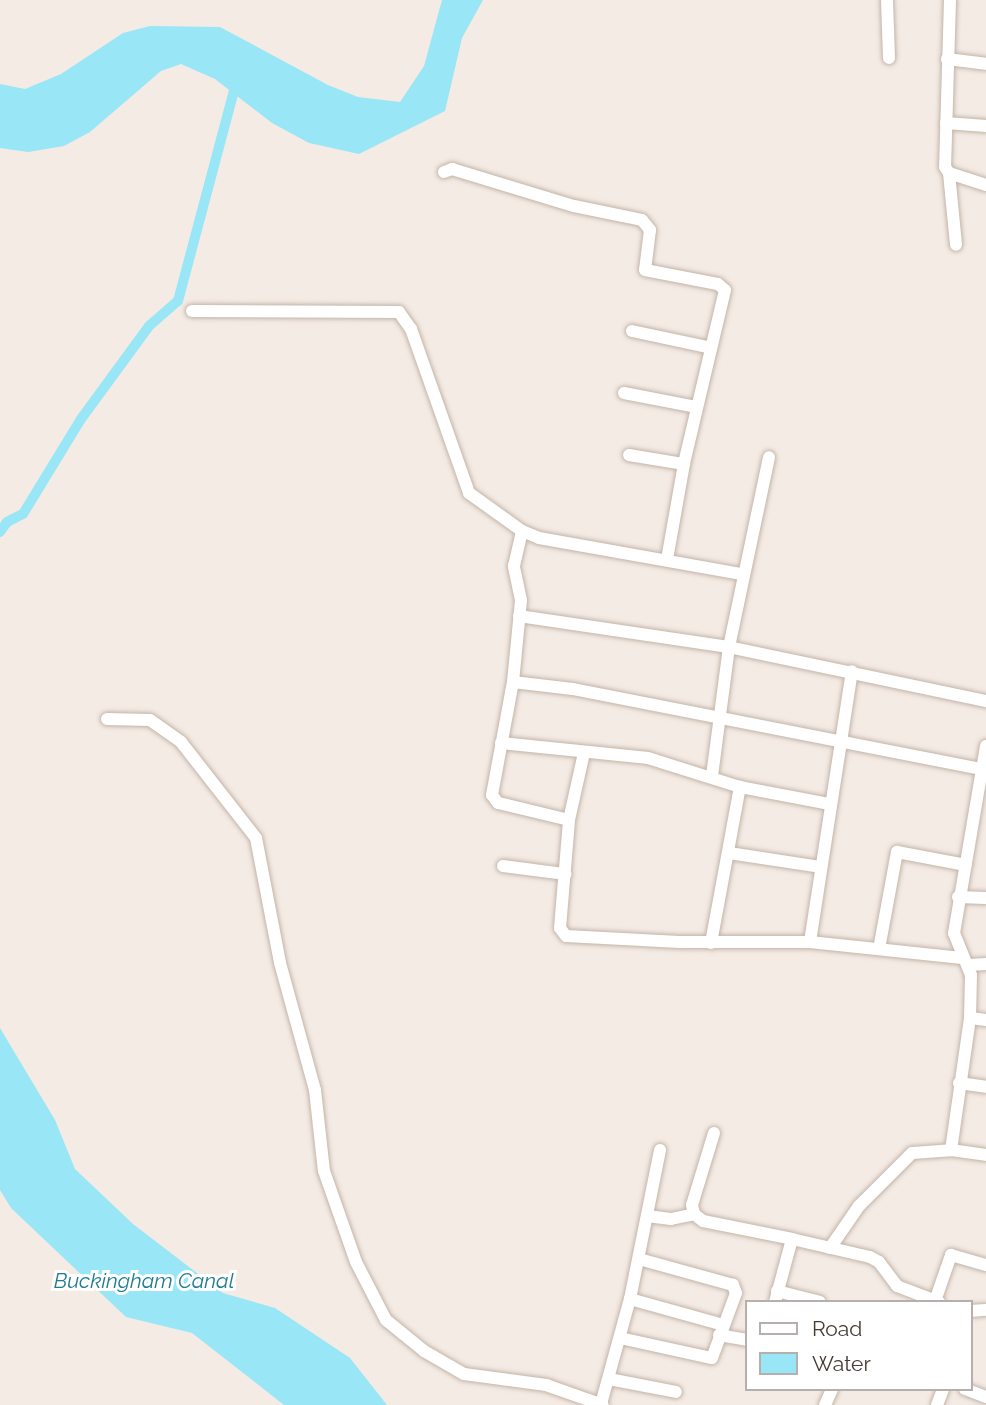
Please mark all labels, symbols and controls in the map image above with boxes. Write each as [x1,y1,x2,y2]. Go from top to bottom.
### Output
water label: Buckingham Canal [54,1268,234,1294]
legend [744,1300,972,1391]
text: Road [812,1316,862,1341]
text: Water [812,1351,871,1376]

